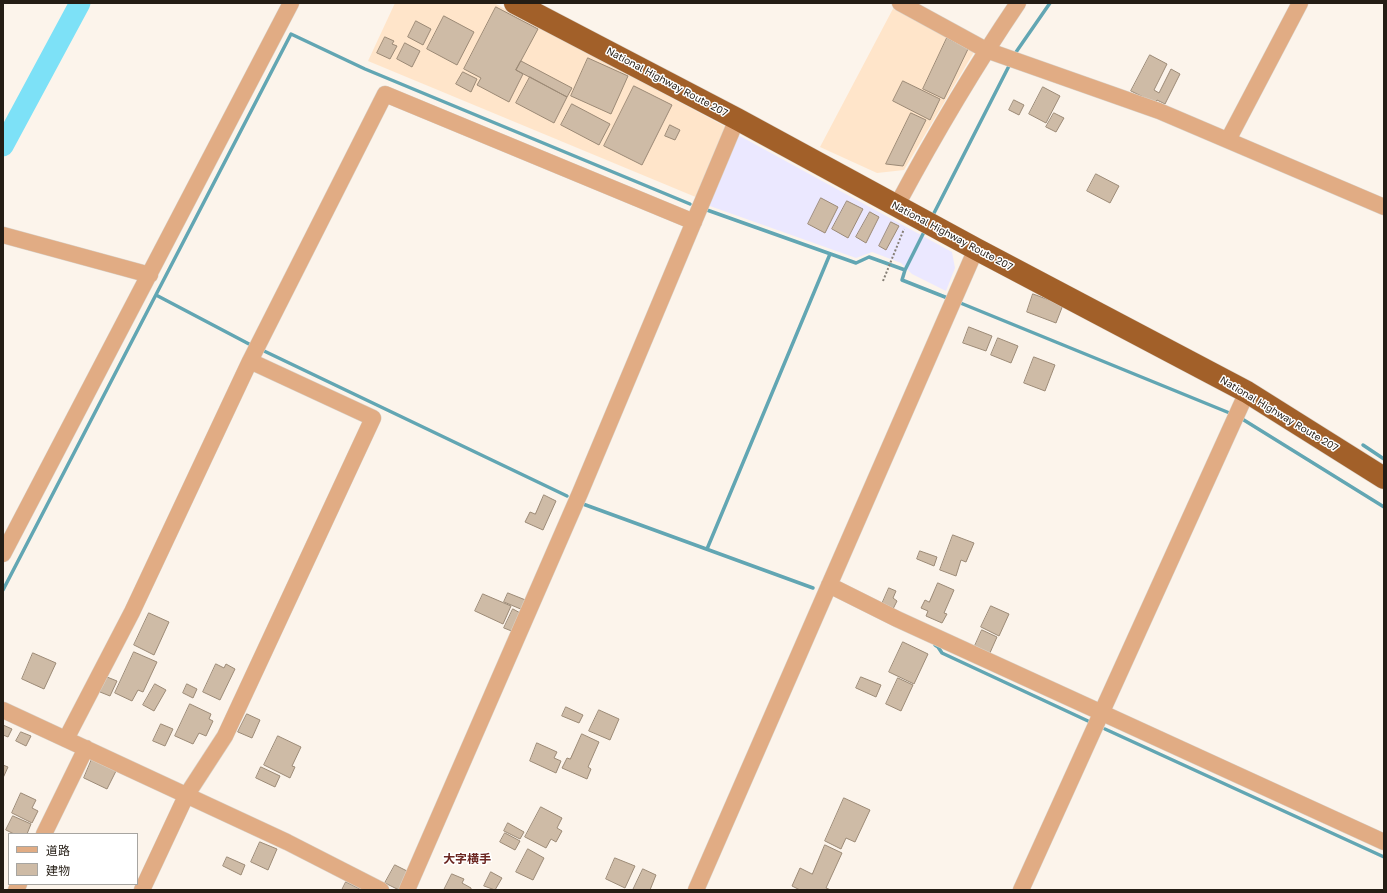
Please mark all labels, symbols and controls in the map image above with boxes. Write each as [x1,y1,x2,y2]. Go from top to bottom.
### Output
street label: National Highway Route 207 [604,45,730,119]
street label: National Highway Route 207 [889,199,1015,273]
street label: National Highway Route 207 [1218,374,1340,454]
legend [8,833,138,885]
text: 道路 [46,843,70,858]
district label: 大字横手 [443,852,491,866]
text: 建物 [46,863,70,878]

